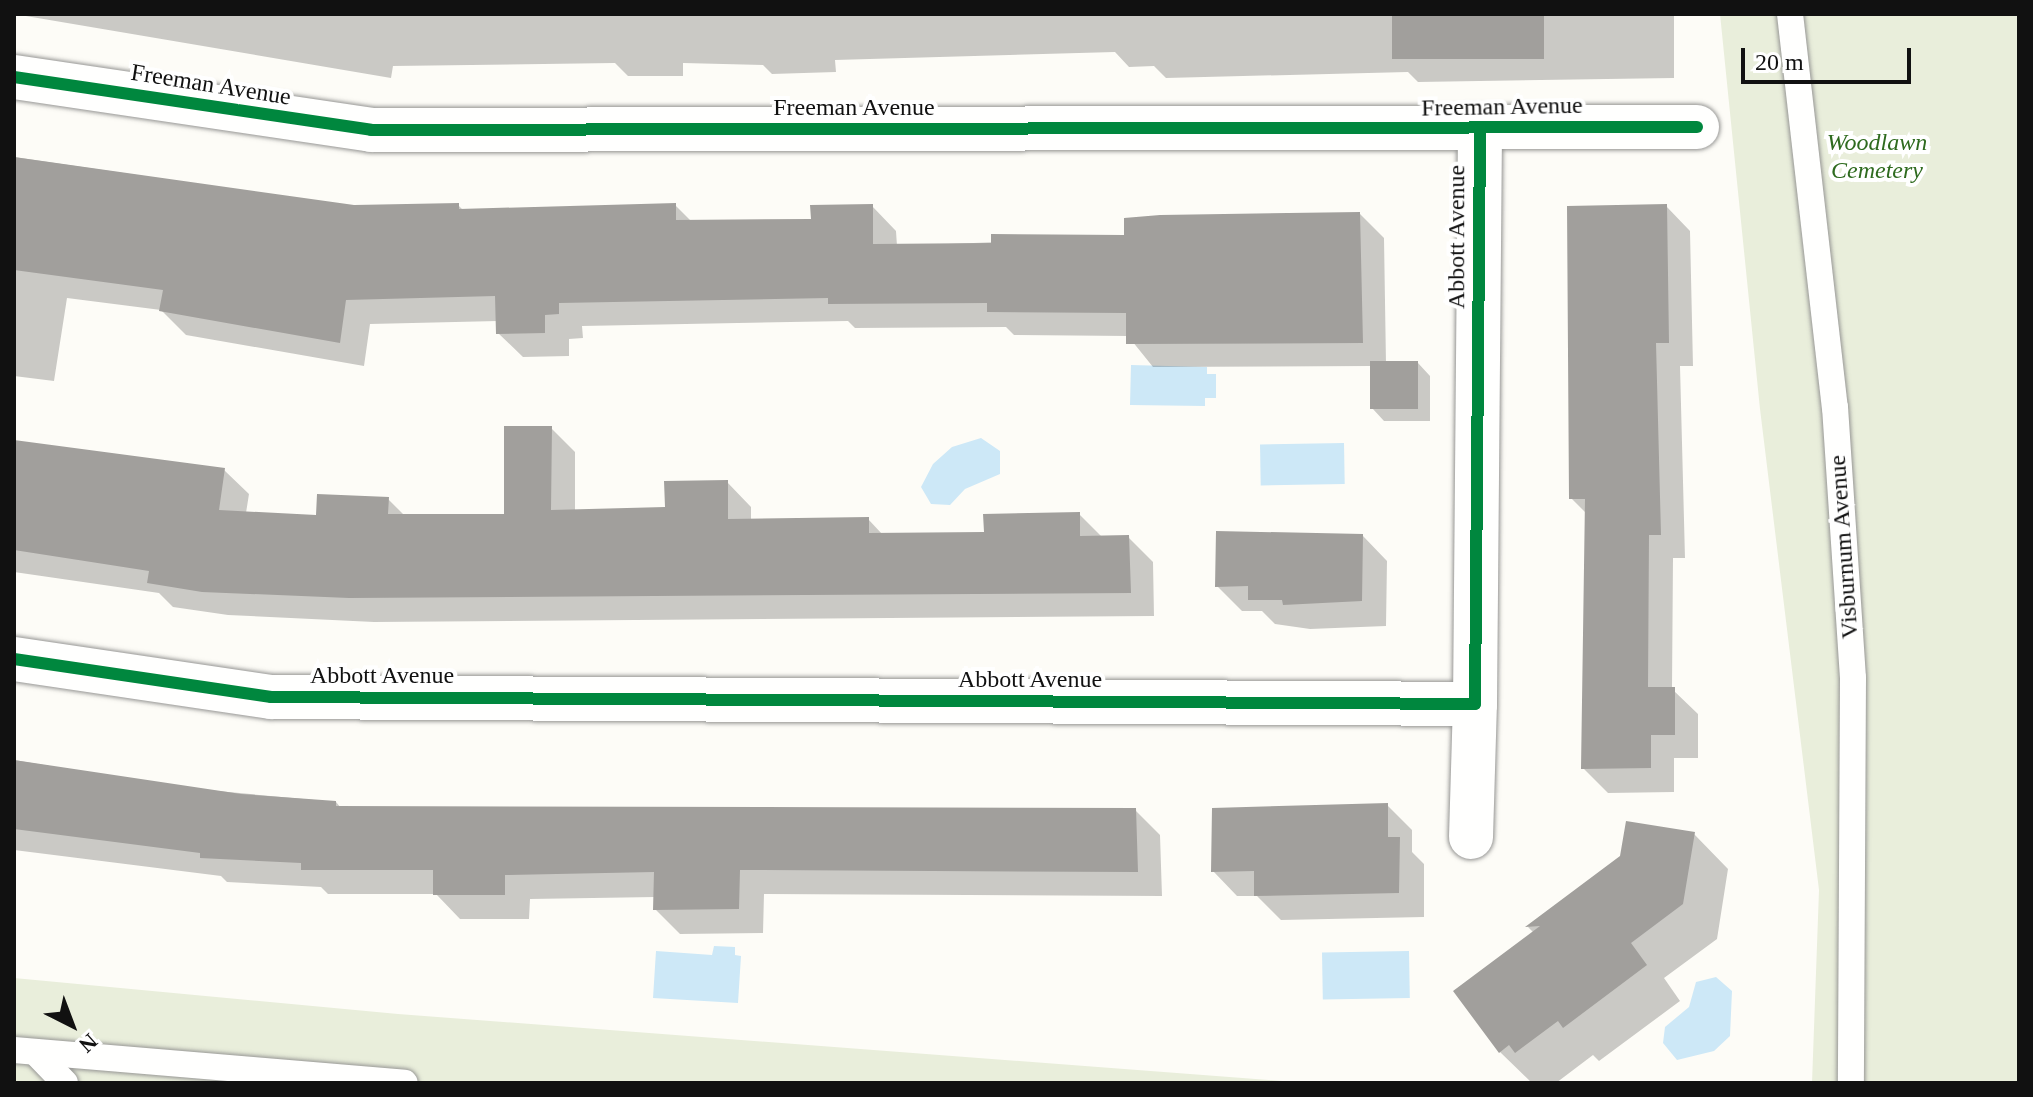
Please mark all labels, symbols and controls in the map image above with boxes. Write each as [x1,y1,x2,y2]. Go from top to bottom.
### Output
scale bar [1745,32,1915,82]
text: 20 m [1755,49,1804,75]
street label: Freeman Avenue [128,58,294,112]
street label: Freeman Avenue [1420,91,1584,123]
street label: Freeman Avenue [773,94,935,122]
park label: Woodlawn Cemetery [1827,129,1927,185]
street label: Abbott Avenue [1443,164,1471,310]
street label: Visburnum Avenue [1823,454,1865,640]
street label: Abbott Avenue [309,662,455,690]
street label: Abbott Avenue [957,666,1103,694]
north arrow [32,985,112,1065]
text: N [74,1029,103,1058]

